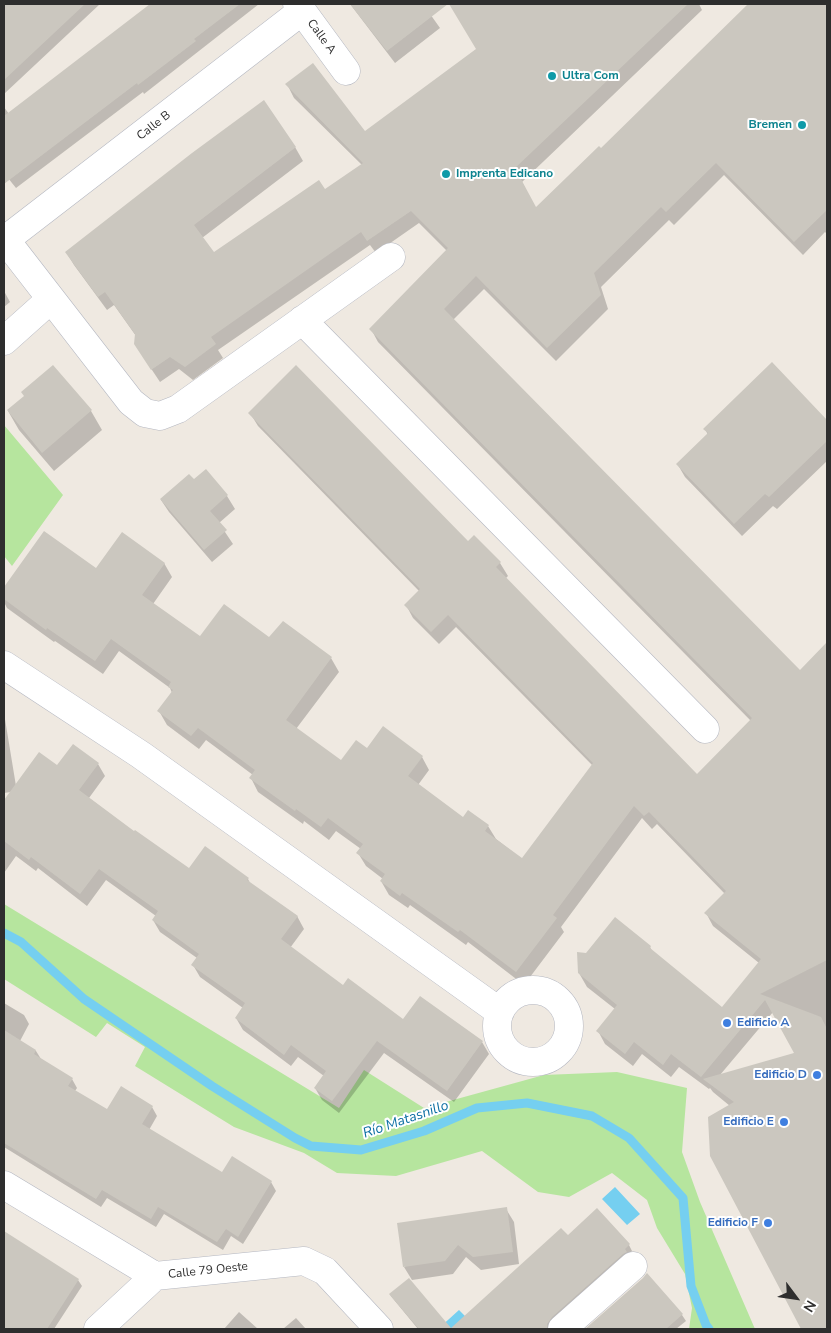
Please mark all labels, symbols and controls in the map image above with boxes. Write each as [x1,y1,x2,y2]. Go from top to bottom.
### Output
street label: Calle A [304,17,338,57]
place label: Ultra Com [562,69,619,83]
marker: Ultra Com [546,70,558,82]
street label: Calle B [134,108,174,144]
place label: Bremen [749,118,792,132]
marker: Bremen [796,119,808,131]
place label: Imprenta Edicano [456,167,553,181]
marker: Imprenta Edicano [440,168,452,180]
place label: Edificio A [737,1016,790,1030]
marker: Edificio A [721,1017,733,1029]
place label: Edificio D [754,1068,807,1082]
marker: Edificio D [811,1069,823,1081]
water label: Río Matasnillo [361,1097,451,1143]
place label: Edificio E [723,1115,774,1129]
marker: Edificio E [778,1116,790,1128]
place label: Edificio F [708,1216,758,1230]
marker: Edificio F [762,1217,774,1229]
street label: Calle 79 Oeste [167,1260,249,1282]
north arrow [771,1273,821,1323]
text: N [798,1297,820,1315]

